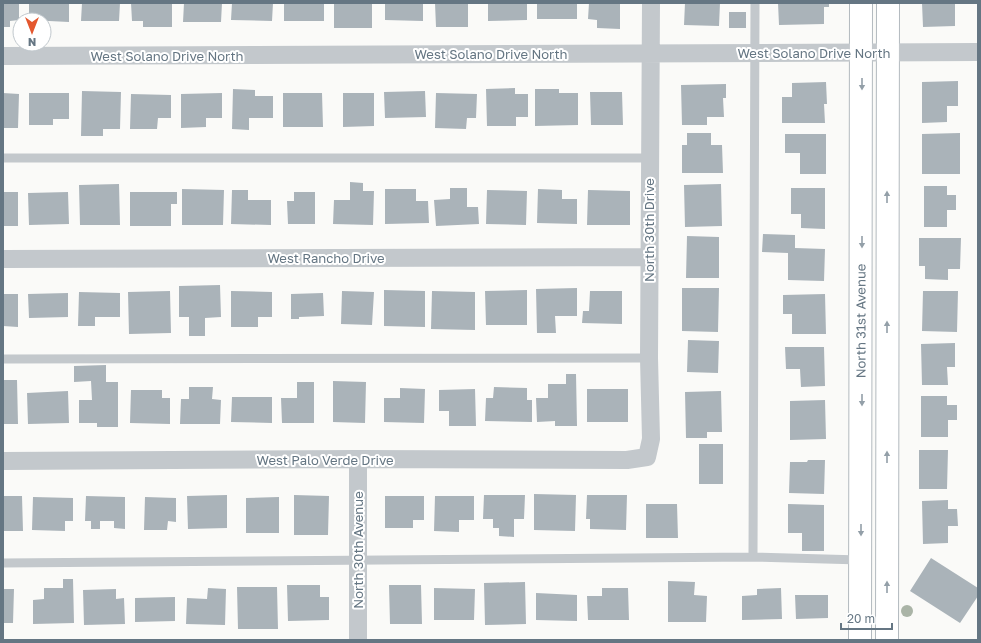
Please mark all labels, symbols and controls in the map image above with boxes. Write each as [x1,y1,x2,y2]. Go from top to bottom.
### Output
north arrow [12,12,52,52]
text: N [28,36,36,49]
street label: West Solano Drive North [737,45,891,61]
street label: West Solano Drive North [414,46,568,62]
street label: West Solano Drive North [90,48,244,64]
one-way arrow [859,78,865,91]
street label: North 30th Drive [641,178,657,282]
one-way arrow [884,190,890,203]
one-way arrow [859,236,865,249]
street label: West Rancho Drive [267,250,385,266]
street label: North 31st Avenue [852,264,869,378]
one-way arrow [884,320,890,333]
one-way arrow [859,394,865,407]
one-way arrow [884,450,890,463]
street label: West Palo Verde Drive [256,452,394,468]
street label: North 30th Avenue [350,491,366,609]
one-way arrow [858,524,864,537]
one-way arrow [884,580,890,593]
scale bar [841,605,892,631]
text: 20 m [847,611,875,626]

